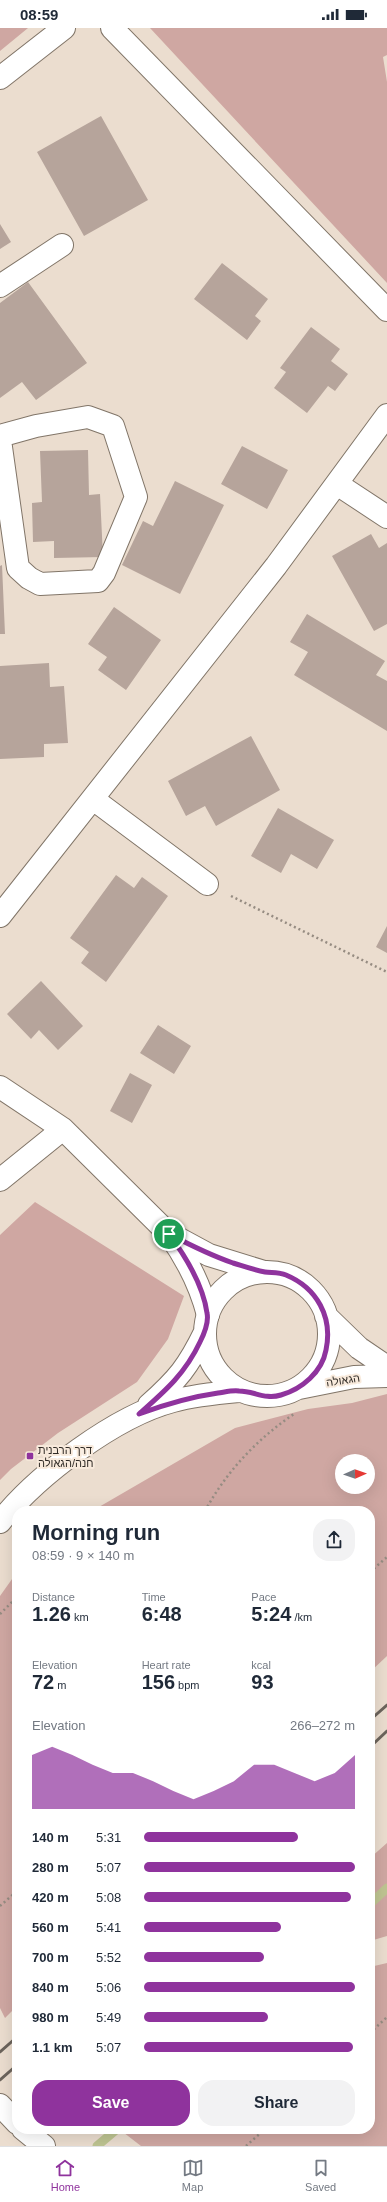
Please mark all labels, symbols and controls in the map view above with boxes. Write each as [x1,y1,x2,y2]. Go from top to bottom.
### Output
text: 08:59 [20,6,58,23]
pin [152,1217,186,1251]
icon: arrive [158,1223,180,1245]
street label: הגאולה [325,1371,361,1389]
place label: דרך הרבנית חנה/הגאולה [38,1444,94,1469]
marker: דרך הרבנית חנה/הגאולה [25,1451,35,1461]
north arrow [335,1454,375,1494]
map controls [335,1454,375,1494]
button: share [313,1519,355,1561]
text: Morning run [32,1520,160,1545]
text: 08:59 · 9 × 140 m [32,1548,134,1563]
text: Distance [32,1591,75,1603]
text: Time [142,1591,166,1603]
text: Pace [251,1591,276,1603]
text: 1.26 [32,1603,71,1625]
text: 6:48 [142,1603,182,1625]
text: 5:24 [251,1603,291,1625]
text: km [71,1611,89,1623]
text: /km [291,1611,312,1623]
text: Elevation [32,1659,77,1671]
text: Heart rate [142,1659,191,1671]
text: kcal [251,1659,271,1671]
text: 72 [32,1671,54,1693]
text: 156 [142,1671,175,1693]
text: 93 [251,1671,274,1693]
text: m [54,1679,66,1691]
text: bpm [175,1679,200,1691]
text: Elevation [32,1718,85,1733]
text: 266–272 m [290,1718,355,1733]
text: 140 m [32,1830,69,1845]
text: 5:31 [96,1830,121,1845]
text: 280 m [32,1860,69,1875]
text: 5:07 [96,1860,121,1875]
text: 420 m [32,1890,69,1905]
text: 5:08 [96,1890,121,1905]
text: 560 m [32,1920,69,1935]
text: 5:41 [96,1920,121,1935]
text: 700 m [32,1950,69,1965]
text: 5:52 [96,1950,121,1965]
text: 840 m [32,1980,69,1995]
text: 5:06 [96,1980,121,1995]
text: 980 m [32,2010,69,2025]
text: 5:49 [96,2010,121,2025]
text: 1.1 km [32,2040,72,2055]
text: 5:07 [96,2040,121,2055]
button: Save [32,2080,190,2126]
button: Share [198,2080,355,2126]
tab: Home [51,2157,80,2193]
tab: Map [182,2157,204,2193]
tab: Saved [305,2157,336,2193]

